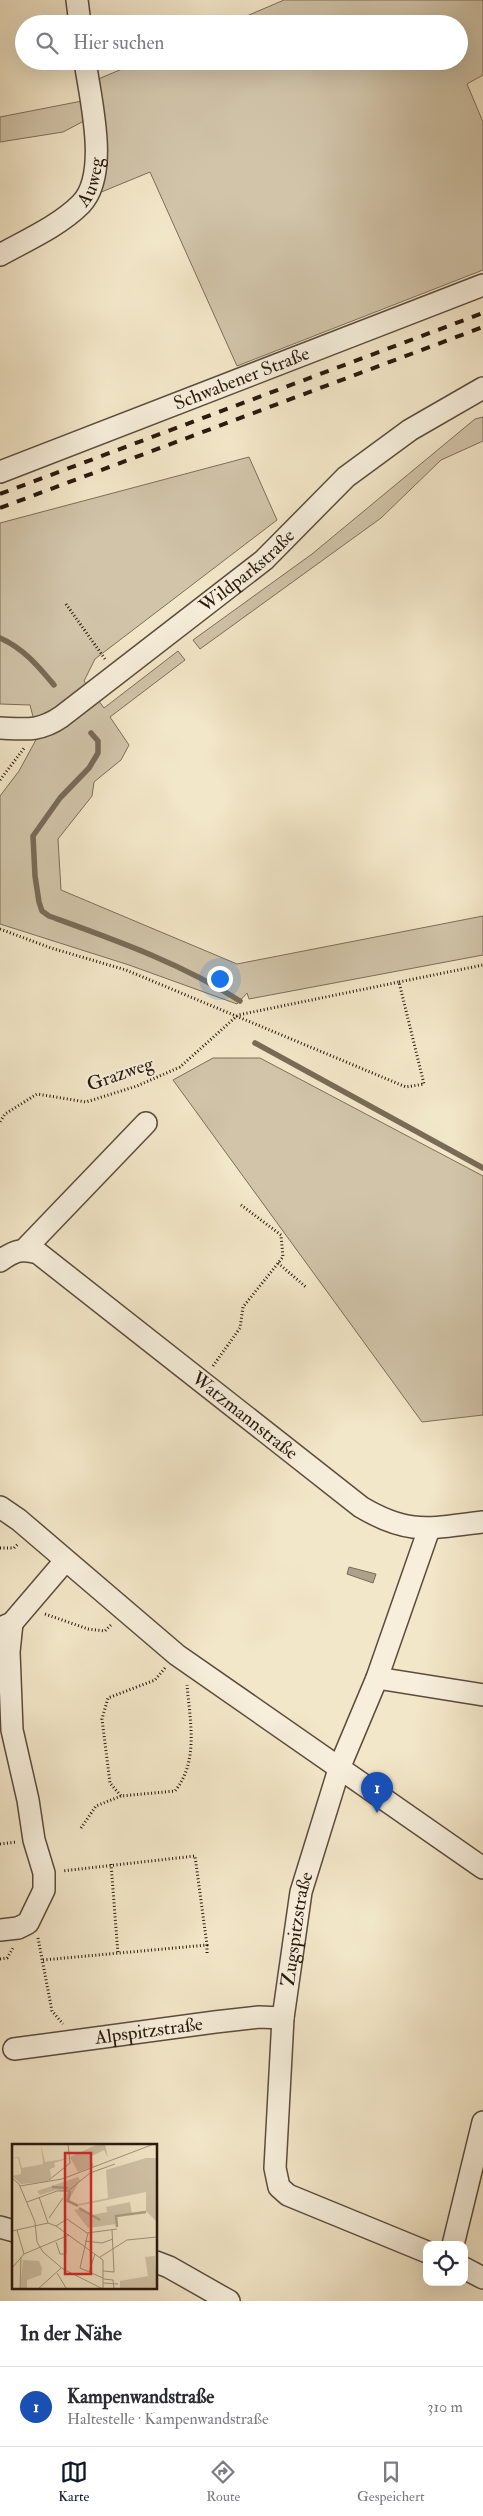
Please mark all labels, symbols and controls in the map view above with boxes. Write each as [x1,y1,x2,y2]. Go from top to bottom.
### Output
search box [15,15,468,70]
icon: search [33,29,61,57]
text: Hier suchen [73,31,164,55]
street label: Auweg [71,156,108,212]
street label: Schwabener Straße [170,341,313,416]
street label: Wildparkstraße [193,524,300,618]
your location [207,966,233,992]
street label: Grazweg [84,1051,157,1097]
street label: Watzmannstraße [186,1366,303,1465]
pin: 1 [361,1772,393,1813]
street label: Zugspitzstraße [276,1869,319,1988]
street label: Alpspitzstraße [92,2012,204,2050]
inset map [12,2144,158,2288]
map controls [423,2241,468,2286]
button: locate [423,2241,468,2286]
text: In der Nähe [20,2320,122,2347]
text: Kampenwandstraße [67,2385,214,2409]
text: 1 [33,2397,39,2417]
text: 310 m [427,2397,463,2417]
text: Haltestelle · Kampenwandstraße [67,2409,269,2429]
tab: Karte [58,2458,89,2505]
tab: Route [206,2458,240,2505]
tab: Gespeichert [357,2458,425,2505]

